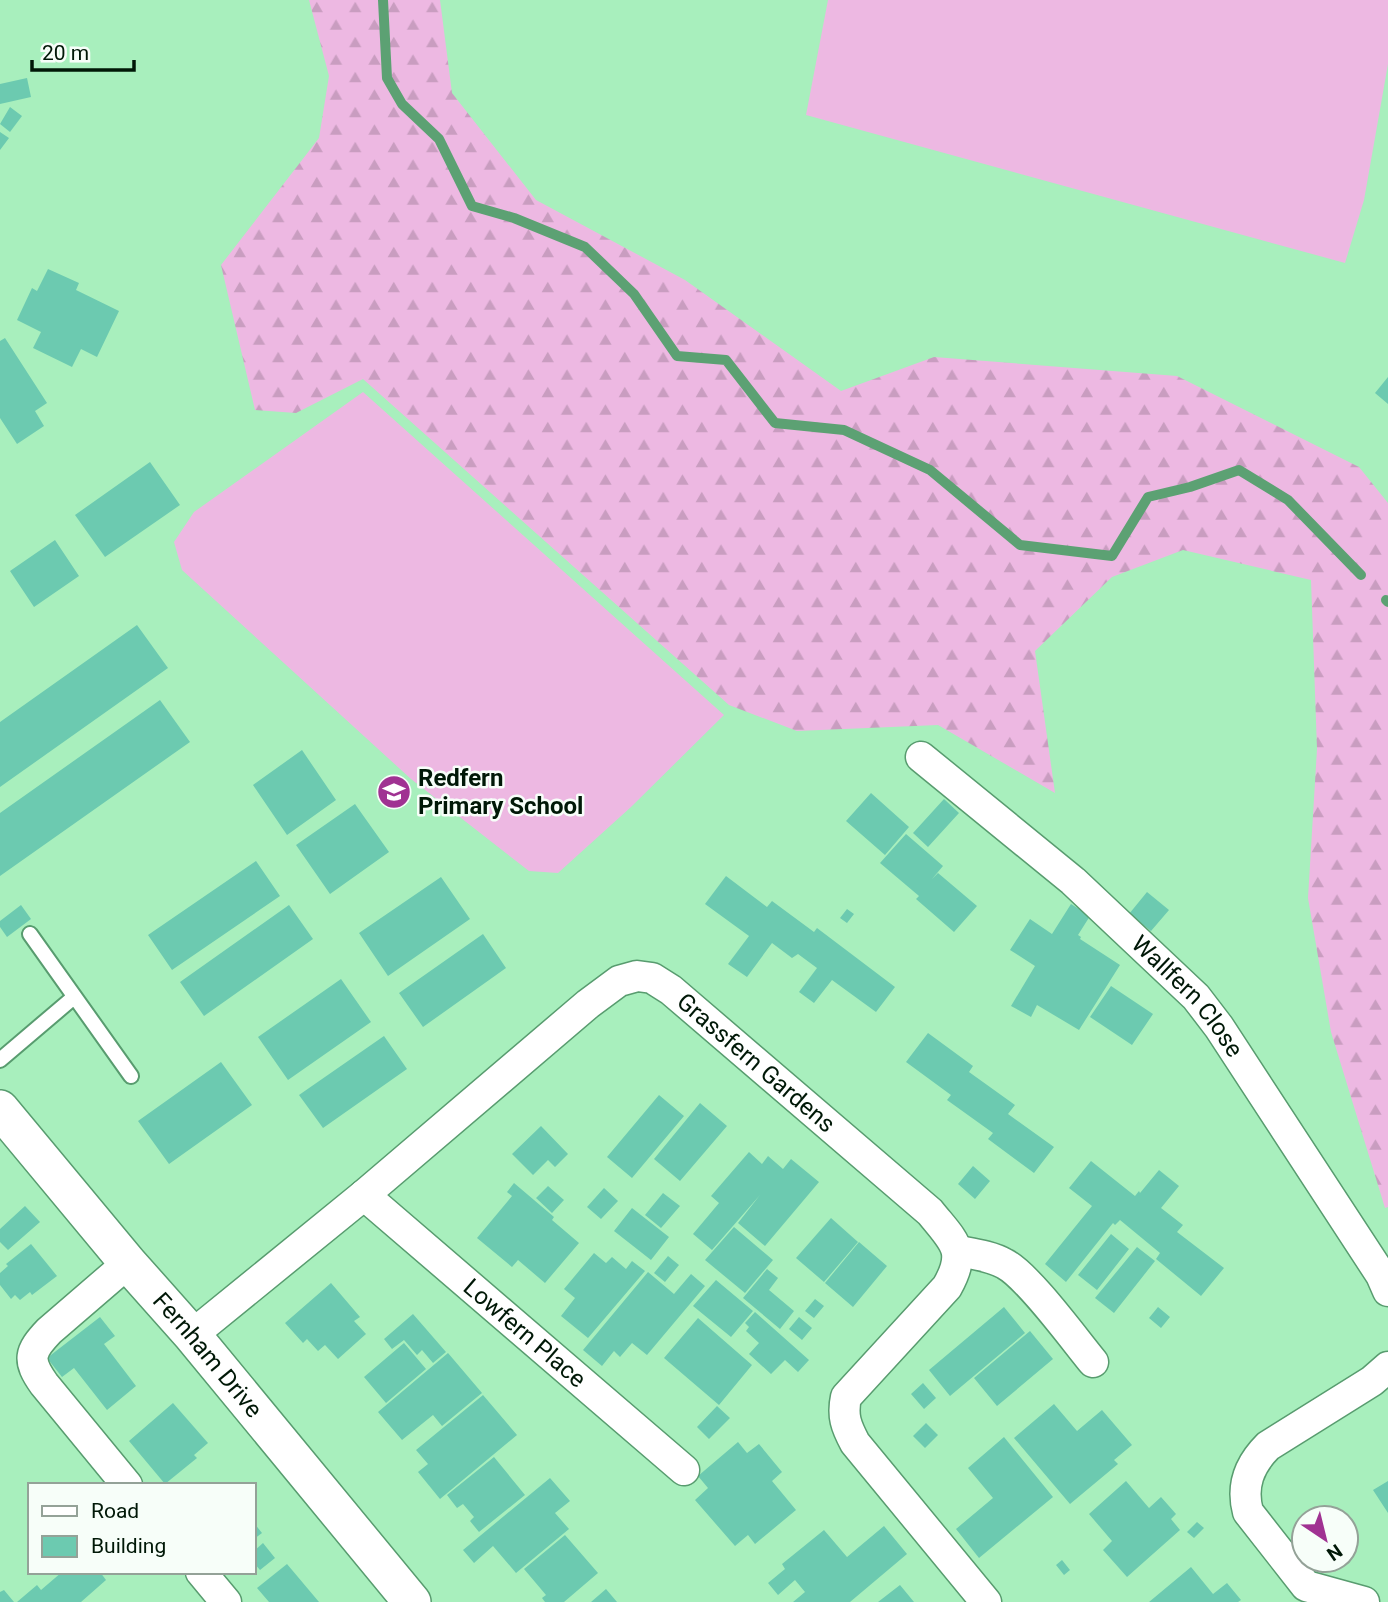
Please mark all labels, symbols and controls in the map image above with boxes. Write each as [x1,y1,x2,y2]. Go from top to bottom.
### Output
scale bar [32,28,133,72]
text: 20 m [42,41,89,65]
place label: Redfern Primary School [418,764,583,820]
school or university icon: Redfern Primary School [375,773,413,811]
street label: Wallfern Close [1126,930,1249,1062]
street label: Grassfern Gardens [671,987,841,1138]
street label: Lowfern Place [458,1273,592,1393]
street label: Fernham Drive [147,1287,268,1423]
legend [28,1483,256,1574]
text: Road [91,1499,139,1523]
north arrow [1290,1504,1360,1574]
text: Building [91,1534,166,1558]
text: N [1322,1539,1347,1566]

